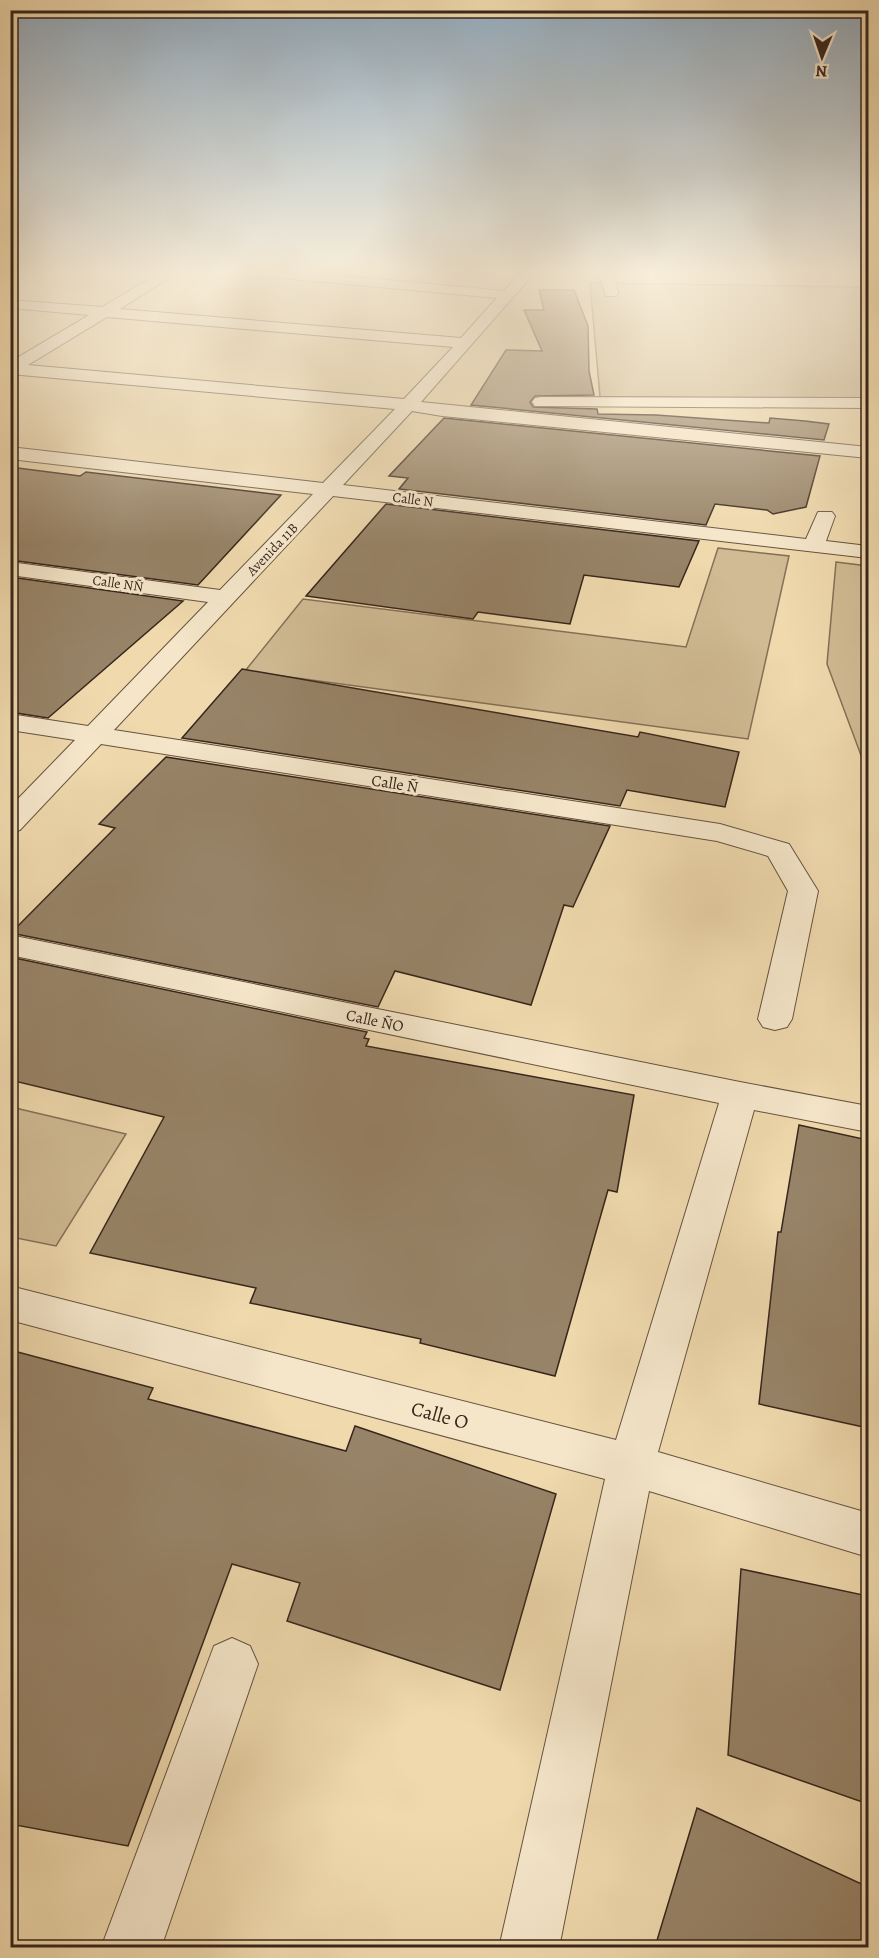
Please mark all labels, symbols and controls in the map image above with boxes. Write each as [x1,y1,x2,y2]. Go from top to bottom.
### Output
north arrow [792,27,852,87]
text: N [815,60,828,82]
street label: Calle N [391,488,435,511]
street label: Avenida 11B [242,519,302,581]
street label: Calle NÑ [91,571,145,596]
street label: Calle Ñ [370,769,420,799]
street label: Calle ÑO [344,1004,406,1038]
street label: Calle O [408,1395,472,1436]

